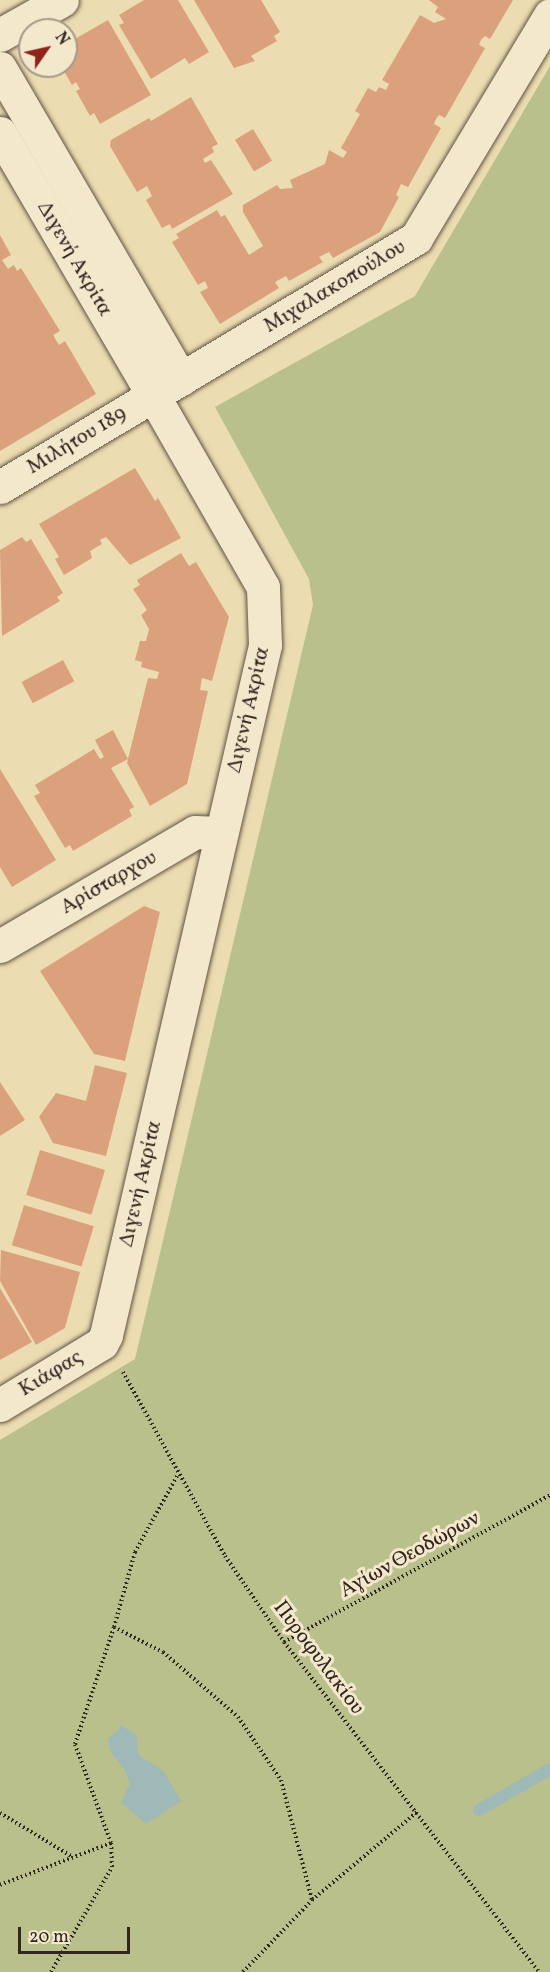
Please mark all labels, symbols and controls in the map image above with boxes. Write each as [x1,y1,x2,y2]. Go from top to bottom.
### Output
north arrow [18,18,78,78]
text: N [49,28,74,50]
street label: Διγενή Ακρίτα [31,197,117,321]
street label: Μιχαλακοπούλου [260,235,410,339]
street label: Μιλήτου 189 [23,401,131,481]
street label: Διγενή Ακρίτα [222,645,276,775]
street label: Αρίσταρχου [56,845,162,921]
street label: Διγενή Ακρίτα [114,1119,168,1249]
street label: Κιάφας [15,1345,87,1403]
street label: Αγίων Θεοδώρων [335,1506,485,1604]
street label: Πυροφυλακίου [267,1596,369,1720]
scale bar [21,1915,134,1953]
text: 20 m [29,1925,69,1950]

